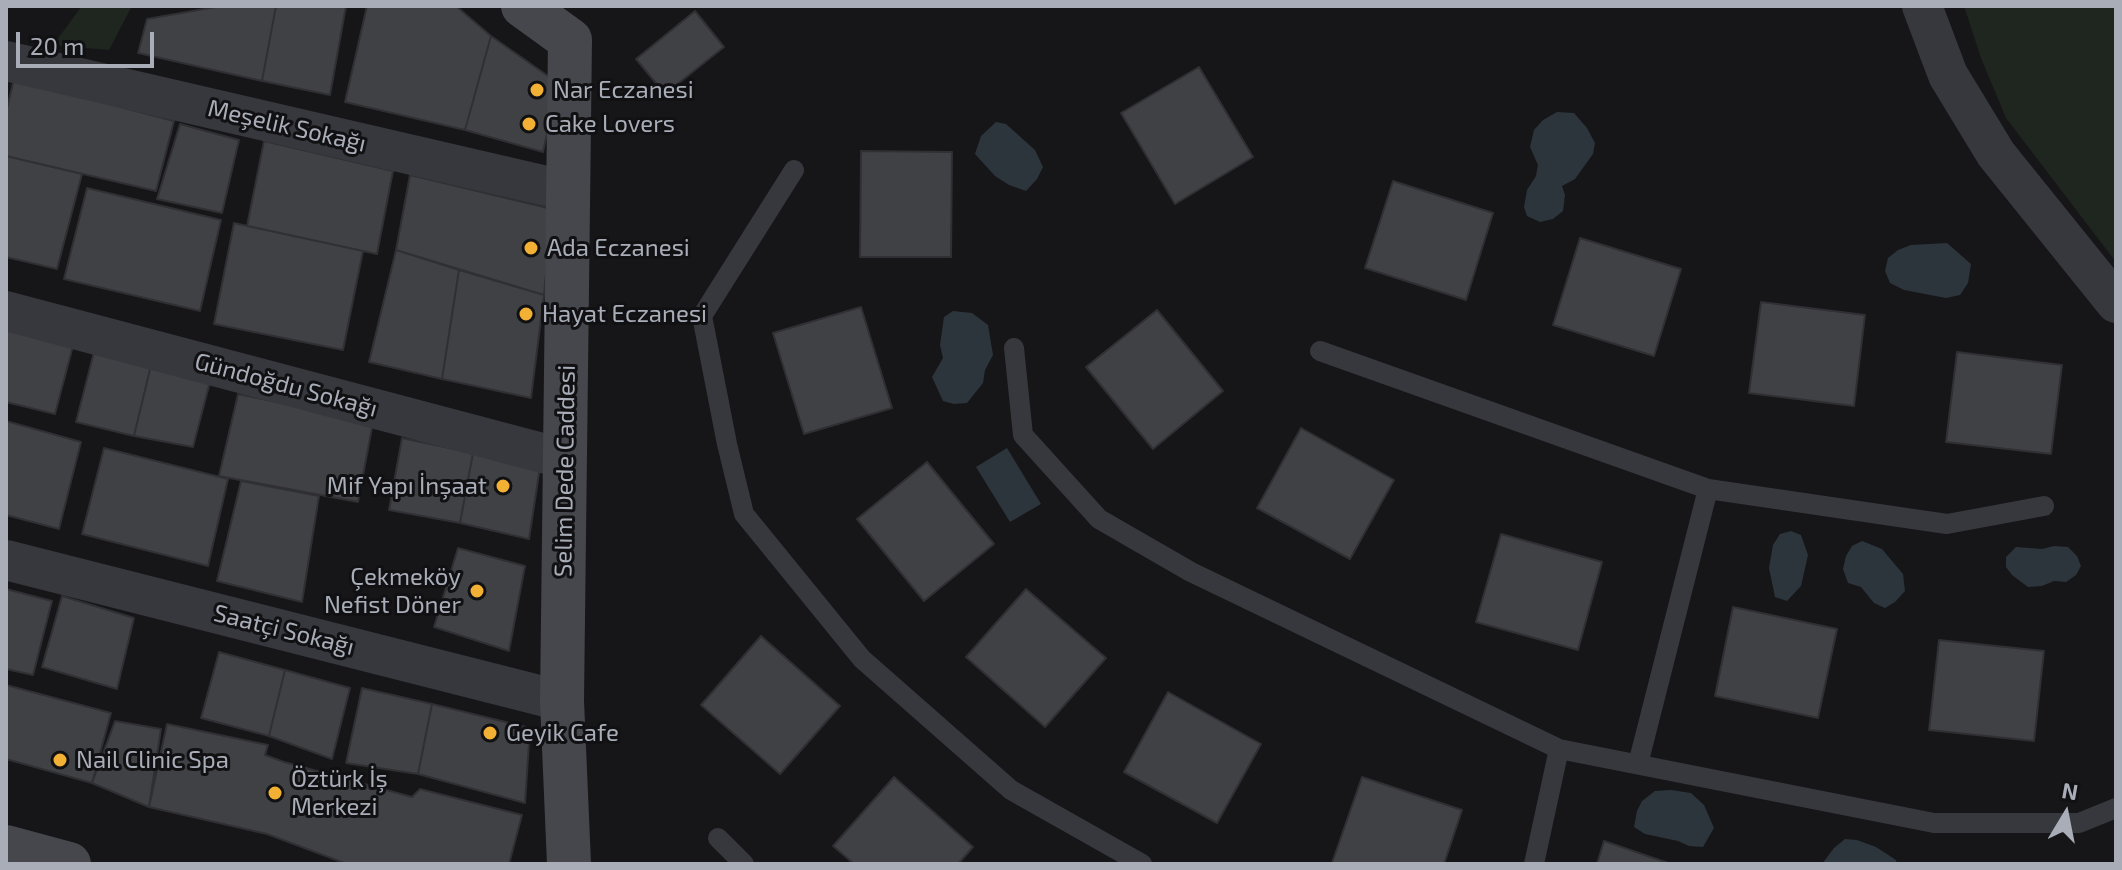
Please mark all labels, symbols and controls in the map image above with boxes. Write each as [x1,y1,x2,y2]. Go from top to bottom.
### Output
scale bar [20,16,158,66]
text: 20 m [30,31,84,60]
place label: Nar Eczanesi [553,76,694,104]
marker: Nar Eczanesi [528,81,546,99]
street label: Meşelik Sokağı [205,94,369,158]
place label: Cake Lovers [545,110,675,138]
marker: Cake Lovers [520,115,538,133]
place label: Ada Eczanesi [547,234,690,262]
marker: Ada Eczanesi [522,239,540,257]
place label: Hayat Eczanesi [542,300,707,328]
marker: Hayat Eczanesi [517,305,535,323]
street label: Gündoğdu Sokağı [191,347,381,423]
street label: Selim Dede Caddesi [549,365,581,577]
place label: Mif Yapı İnşaat [327,472,487,500]
marker: Mif Yapı İnşaat [494,477,512,495]
place label: Çekmeköy Nefist Döner [324,563,461,619]
marker: Çekmeköy Nefist Döner [468,582,486,600]
street label: Saatçi Sokağı [211,599,357,661]
place label: Geyik Cafe [506,719,619,747]
marker: Geyik Cafe [481,724,499,742]
place label: Nail Clinic Spa [76,746,229,774]
marker: Nail Clinic Spa [51,751,69,769]
place label: Öztürk İş Merkezi [291,765,388,821]
north arrow [2026,774,2106,854]
text: N [2060,776,2080,805]
marker: Öztürk İş Merkezi [266,784,284,802]

